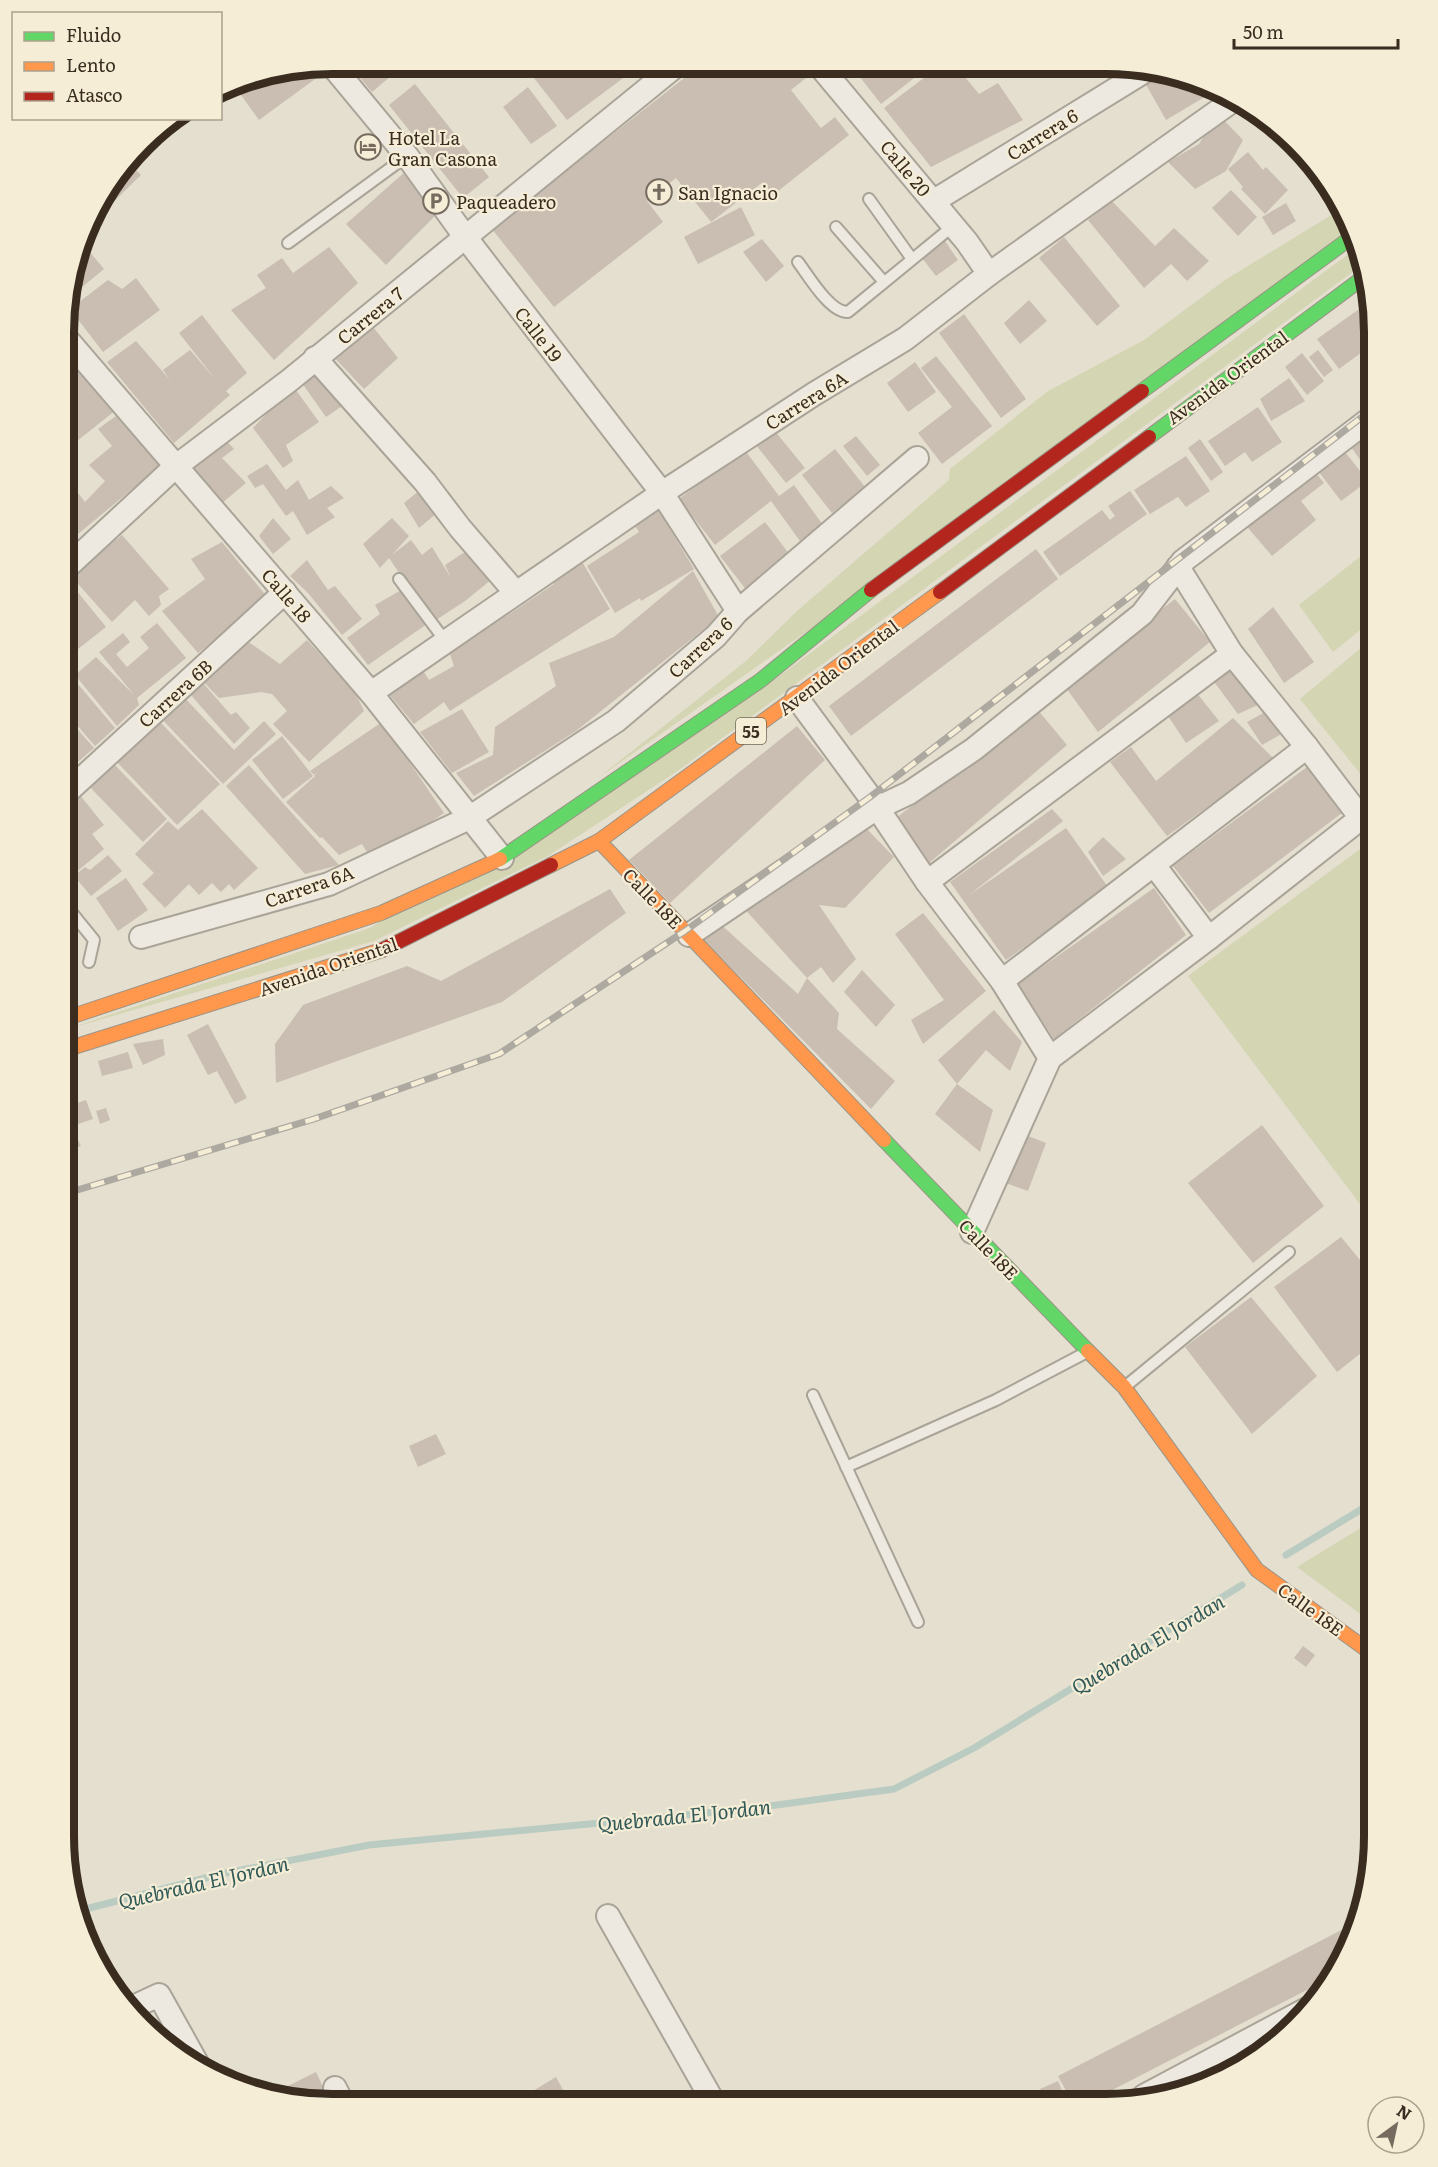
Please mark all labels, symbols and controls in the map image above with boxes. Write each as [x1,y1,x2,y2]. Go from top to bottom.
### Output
legend [12,12,222,120]
scale bar [1234,12,1398,50]
text: 50 m [1243,18,1284,45]
text: Fluido [66,21,121,48]
text: Lento [66,51,116,78]
text: Atasco [66,81,123,108]
street label: Carrera 6 [1001,101,1083,166]
place label: Hotel La Gran Casona [388,124,497,172]
hotel icon: Hotel La Gran Casona [353,132,383,162]
street label: Calle 20 [874,134,938,202]
church icon: San Ignacio [644,177,674,207]
place label: San Ignacio [678,179,778,206]
parking icon: Paqueadero [421,186,451,216]
place label: Paqueadero [456,188,556,215]
street label: Carrera 7 [331,280,409,350]
street label: Calle 19 [509,301,569,367]
street label: Avenida Oriental [1161,324,1293,430]
street label: Carrera 6A [760,364,852,436]
street label: Calle 18 [256,562,318,628]
street label: Carrera 6 [662,610,738,684]
street label: Avenida Oriental [772,613,904,721]
street label: Carrera 6B [132,652,218,734]
road number: 55 [736,718,766,744]
street label: Carrera 6A [261,858,357,914]
street label: Calle 18E [617,861,689,935]
street label: Avenida Oriental [255,930,401,1002]
street label: Calle 18E [953,1212,1025,1286]
street label: Calle 18E [1272,1576,1350,1642]
water label: Quebrada El Jordan [1065,1585,1229,1701]
water label: Quebrada El Jordan [596,1790,772,1838]
water label: Quebrada El Jordan [115,1847,291,1915]
north arrow [1366,2095,1426,2155]
text: N [1393,2098,1417,2125]

